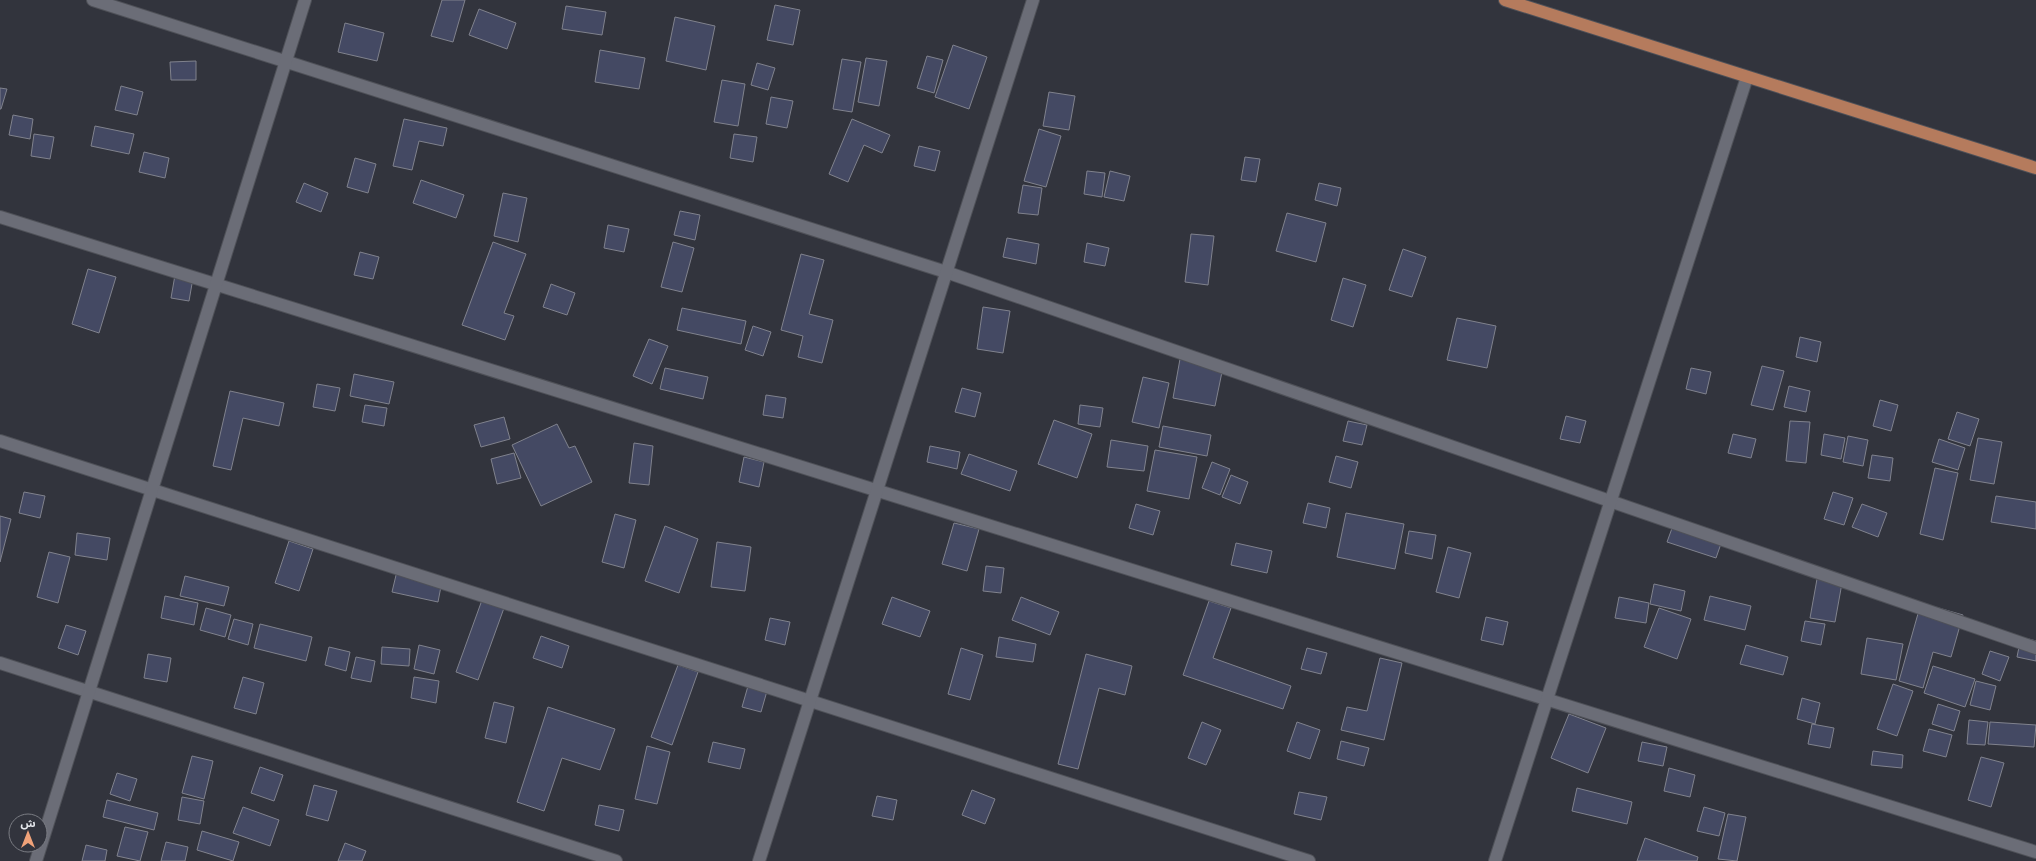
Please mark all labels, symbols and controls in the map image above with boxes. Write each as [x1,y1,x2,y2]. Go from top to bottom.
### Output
north arrow [8,813,48,853]
text: ش [20,817,36,830]

